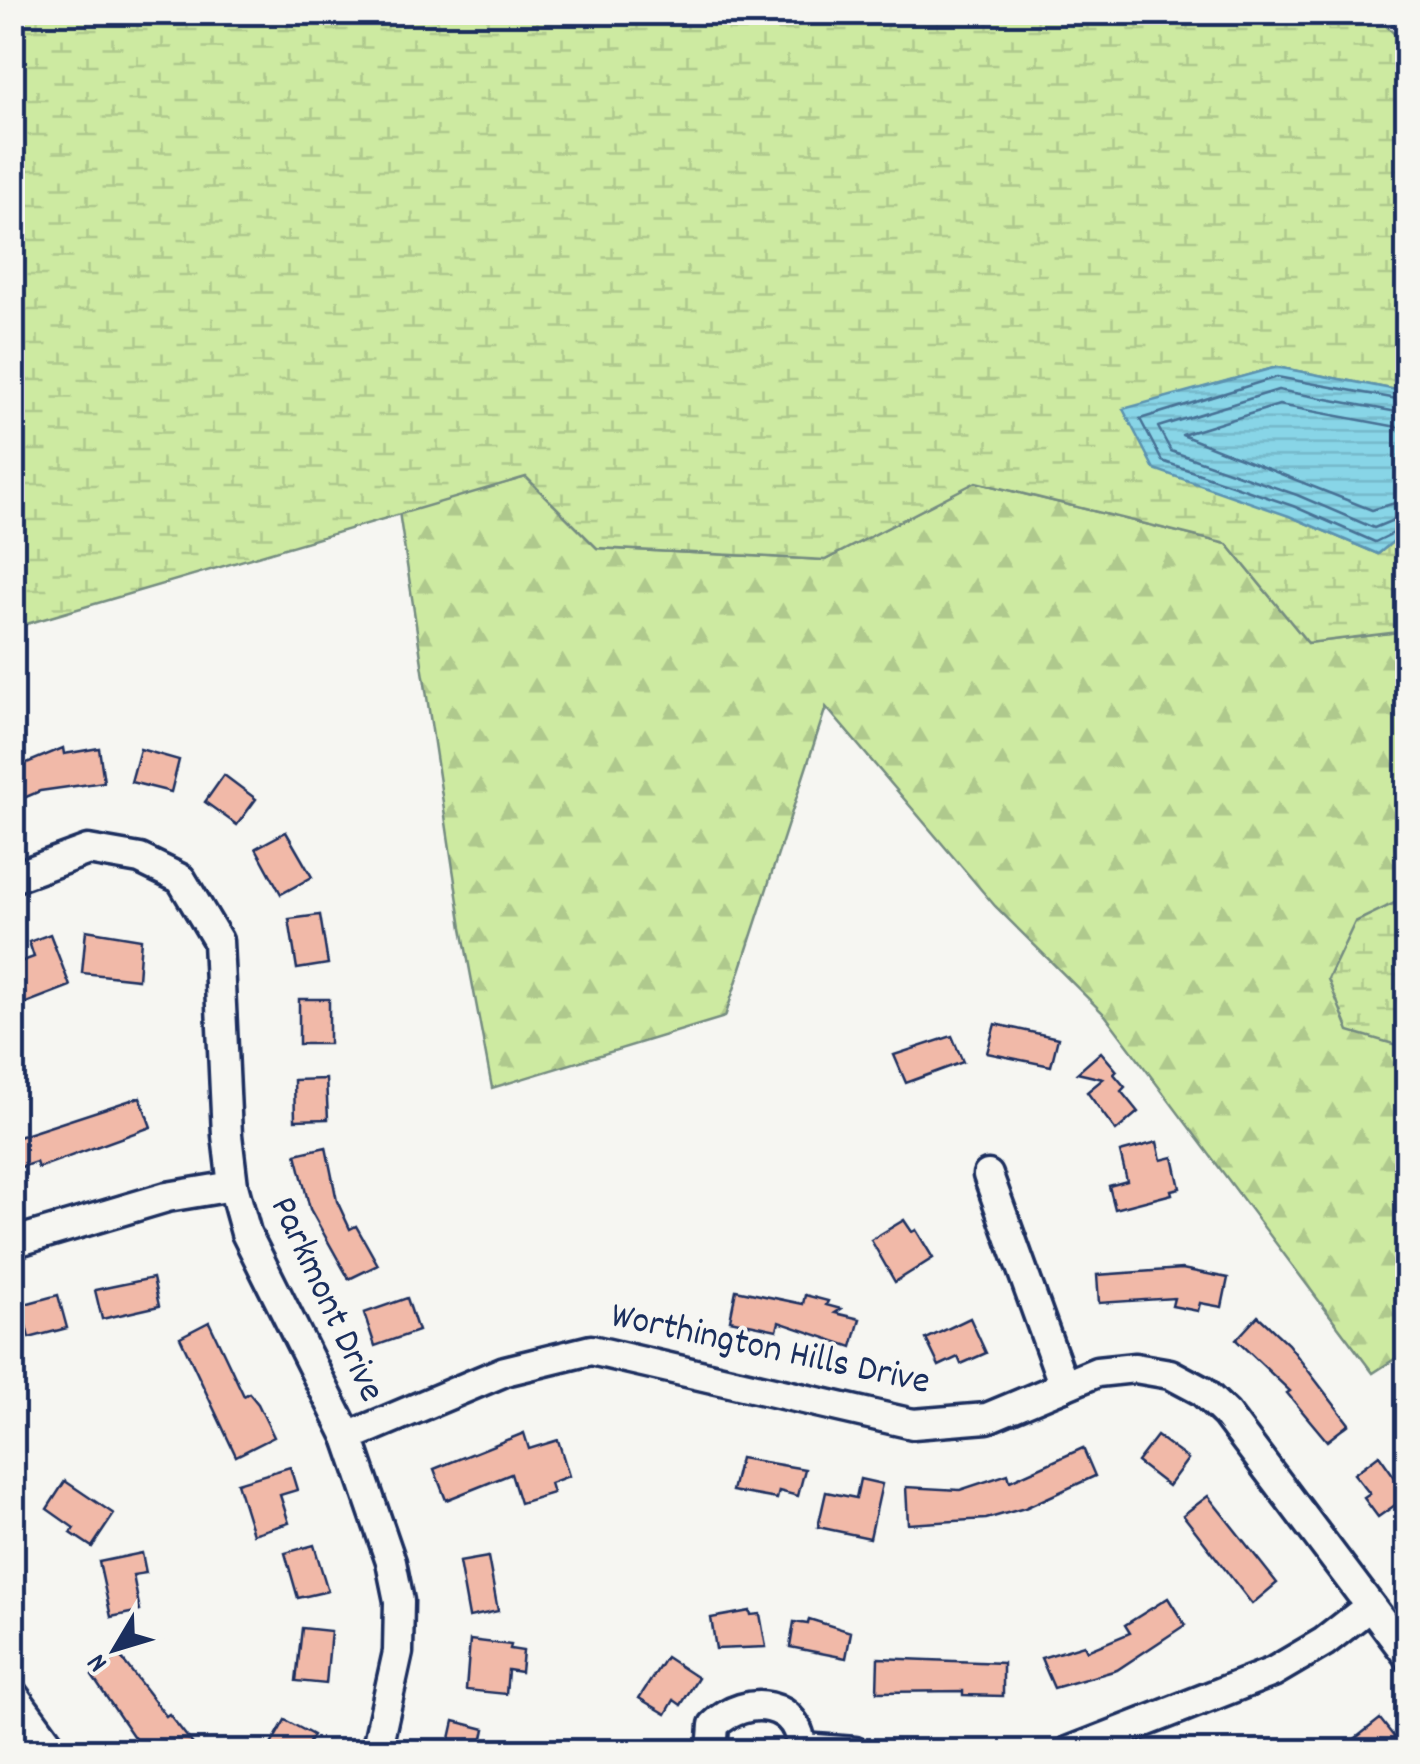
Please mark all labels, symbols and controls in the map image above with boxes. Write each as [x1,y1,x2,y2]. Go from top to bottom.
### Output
street label: Parkmont Drive [253,1188,397,1412]
street label: Worthington Hills Drive [605,1290,935,1412]
north arrow [65,1599,165,1699]
text: N [79,1644,119,1679]

